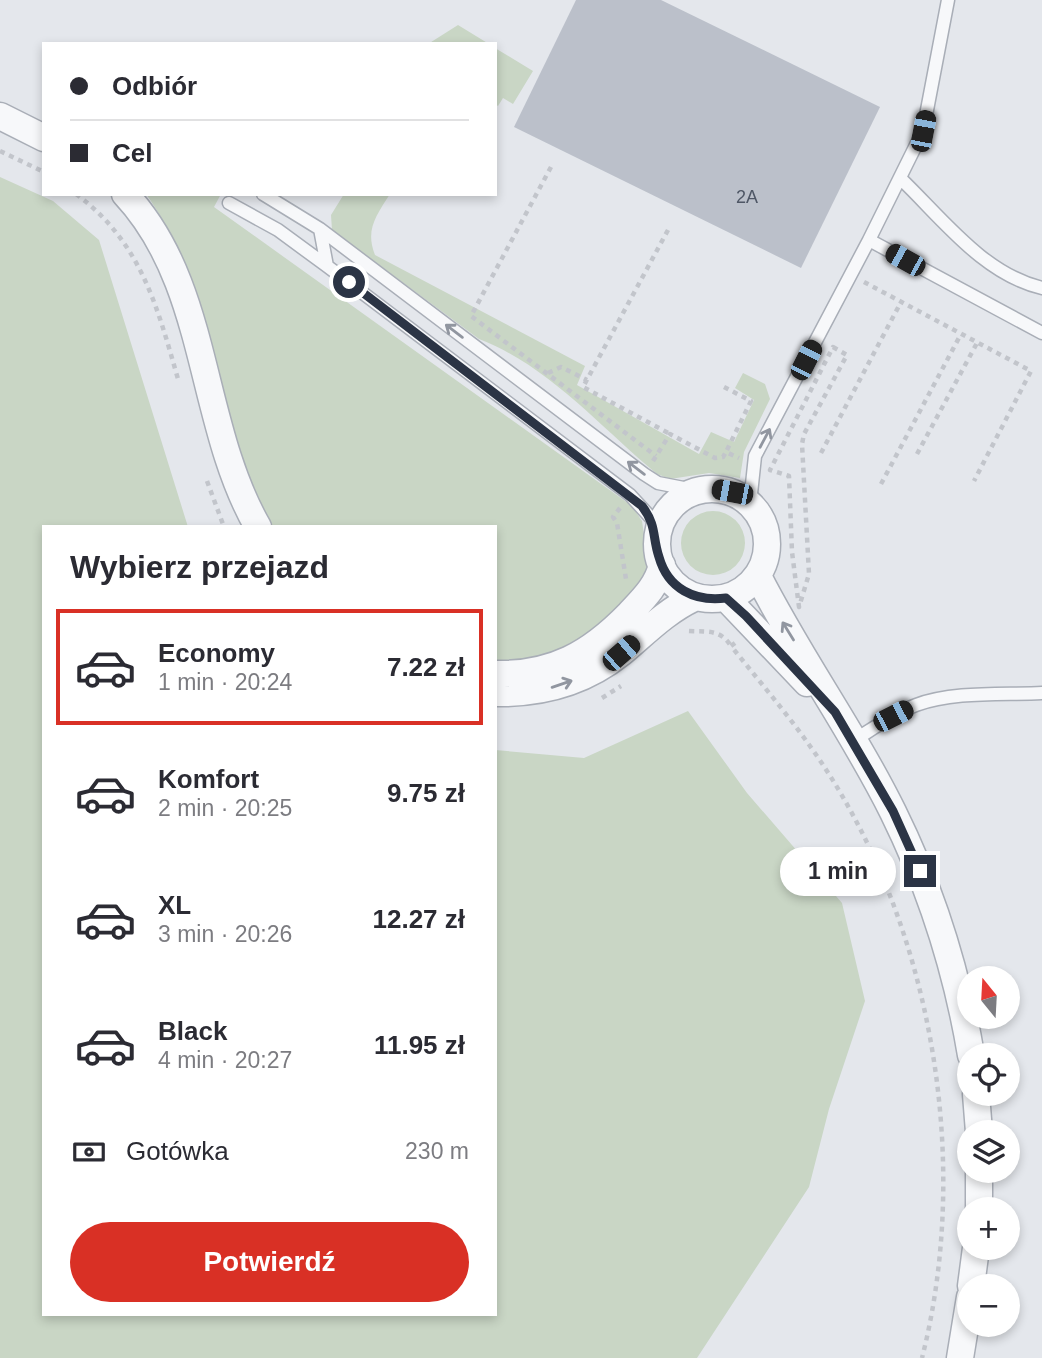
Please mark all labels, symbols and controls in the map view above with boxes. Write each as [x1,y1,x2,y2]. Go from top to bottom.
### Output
text: Odbiór [112,71,197,101]
car [909,108,938,154]
text: Cel [112,138,152,168]
house number: 2A [736,187,758,207]
car [882,241,929,279]
route start [333,266,365,298]
one-way arrow [445,323,464,338]
car [788,337,825,383]
one-way arrow [759,428,772,449]
one-way arrow [626,461,645,476]
car [710,478,755,506]
text: Wybierz przejazd [70,549,329,585]
one-way arrow [781,622,795,642]
car [599,631,644,675]
icon: car [74,636,137,699]
text: Economy [158,638,275,668]
text: 7.22 zł [387,652,465,682]
text: 1 min · 20:24 [158,669,292,695]
one-way arrow [551,677,573,689]
car [870,697,917,735]
icon: car [74,762,137,825]
text: Komfort [158,764,259,794]
text: 9.75 zł [387,778,465,808]
text: 2 min · 20:25 [158,795,292,821]
callout: 1 min [780,846,895,896]
route end [904,855,936,887]
text: 1 min [808,858,868,884]
icon: car [74,888,137,951]
text: XL [158,890,191,920]
text: 12.27 zł [372,904,465,934]
text: 3 min · 20:26 [158,921,292,947]
north arrow [957,966,1020,1029]
map controls [957,966,1020,1337]
icon: car [74,1014,137,1077]
text: Black [158,1016,227,1046]
text: 11.95 zł [374,1030,465,1060]
button: locate [957,1043,1020,1106]
text: 4 min · 20:27 [158,1047,292,1073]
button: layers [957,1120,1020,1183]
icon: cash [70,1133,108,1171]
text: Gotówka [126,1136,229,1166]
text: 230 m [405,1138,469,1164]
button: + [957,1197,1020,1260]
button: Potwierdź [70,1222,469,1302]
button: − [957,1274,1020,1337]

